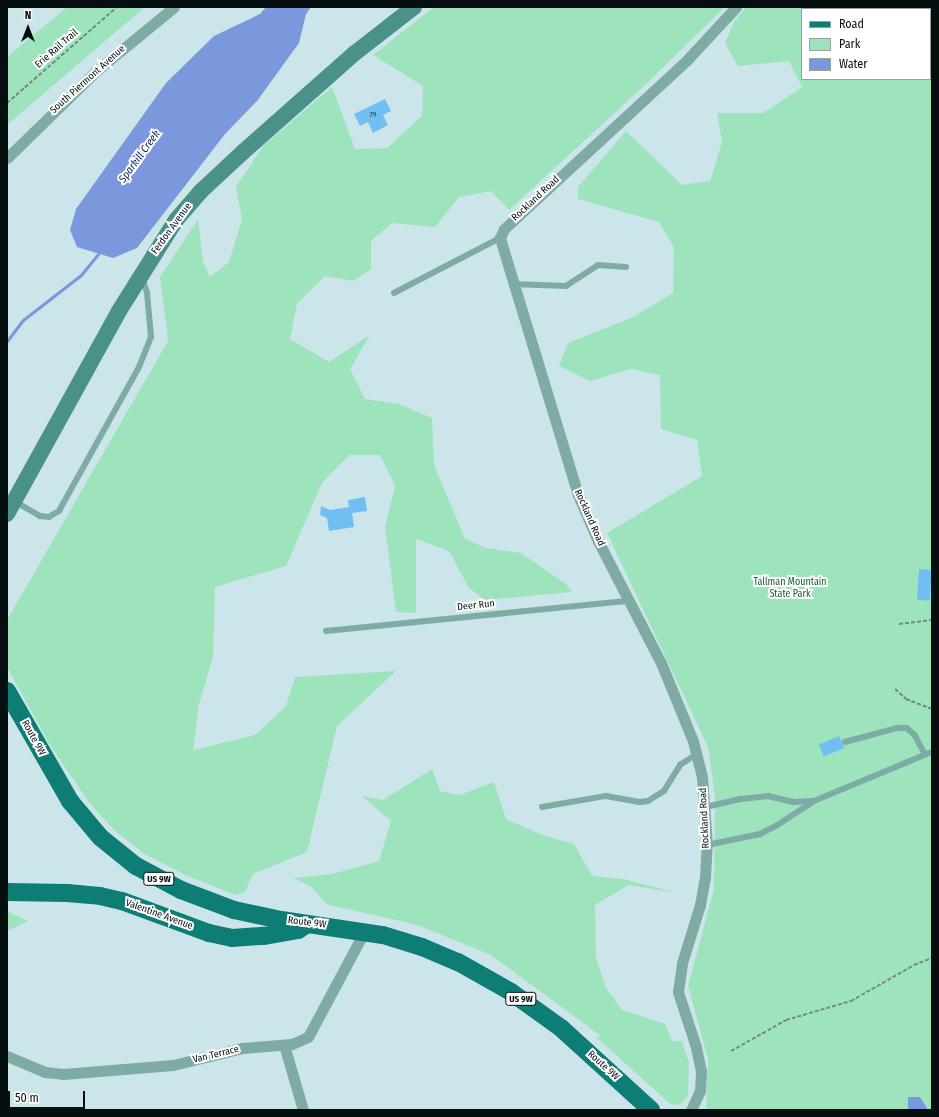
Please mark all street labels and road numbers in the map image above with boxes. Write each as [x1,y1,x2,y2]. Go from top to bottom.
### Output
street label: Erie Rail Trail [33,27,81,71]
street label: South Piermont Avenue [48,43,128,117]
street label: Rockland Road [510,174,562,224]
street label: Ferdon Avenue [149,201,195,257]
street label: Rockland Road [571,488,607,548]
street label: Deer Run [457,598,495,614]
street label: Route 9W [18,718,48,758]
street label: Rockland Road [697,787,713,849]
road number: US 9W [143,872,175,886]
street label: Valentine Avenue [124,897,194,933]
street label: Route 9W [287,915,327,931]
road number: US 9W [505,992,537,1006]
street label: Van Terrace [192,1044,240,1066]
street label: Route 9W [585,1049,621,1083]

